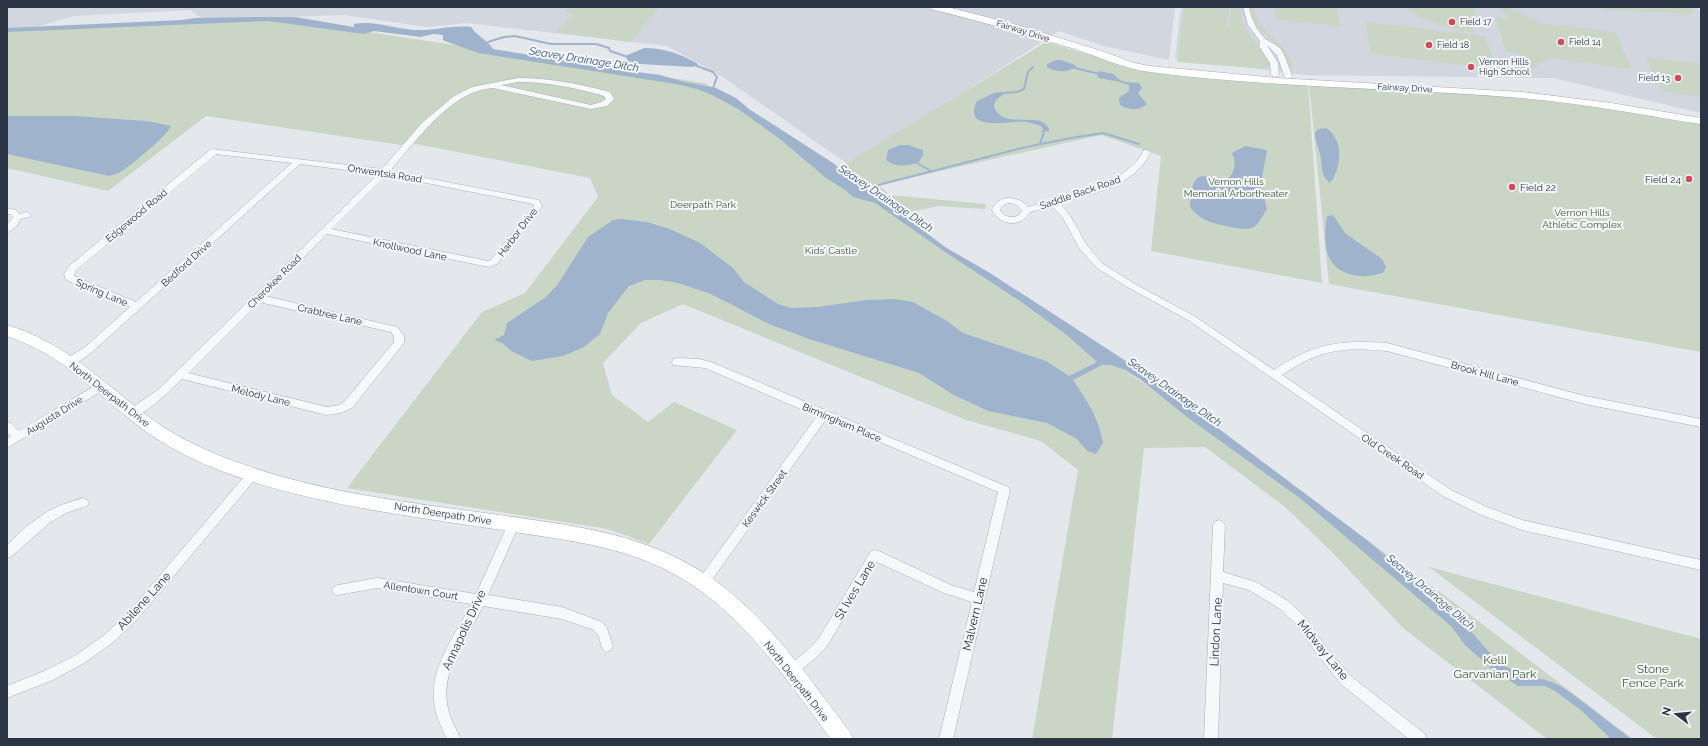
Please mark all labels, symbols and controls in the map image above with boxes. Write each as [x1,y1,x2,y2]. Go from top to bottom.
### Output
marker: Field 17 [1447,17,1457,27]
place label: Field 17 [1460,17,1492,27]
street label: Fairway Drive [995,18,1051,44]
marker: Field 14 [1556,37,1566,47]
place label: Field 14 [1569,37,1601,47]
marker: Field 18 [1424,40,1434,50]
place label: Field 18 [1437,40,1469,50]
water label: Seavey Drainage Ditch [527,44,640,75]
place label: Vernon Hills High School [1479,57,1530,77]
marker: Vernon Hills High School [1466,62,1476,72]
place label: Field 13 [1638,73,1670,83]
marker: Field 13 [1673,73,1683,83]
street label: Fairway Drive [1377,82,1433,94]
water label: Seavey Drainage Ditch [835,161,935,235]
street label: Onwentsia Road [347,162,423,185]
street label: Saddle Back Road [1038,174,1122,211]
place label: Field 24 [1645,174,1682,185]
marker: Field 24 [1684,174,1694,184]
park label: Vernon Hills Memorial Arbortheater [1184,176,1289,199]
marker: Field 22 [1507,182,1517,192]
place label: Field 22 [1520,182,1556,193]
street label: Edgewood Road [103,187,169,244]
park label: Deerpath Park [670,199,737,210]
street label: Harbor Drive [496,206,539,259]
park label: Vernon Hills Athletic Complex [1542,207,1622,230]
street label: Knollwood Lane [372,236,448,263]
street label: Bedford Drive [159,238,214,289]
park label: Kids’ Castle [805,245,857,256]
street label: Cherokee Road [245,252,303,310]
street label: Spring Lane [74,277,130,308]
street label: Crabtree Lane [297,302,363,327]
water label: Seavey Drainage Ditch [1125,355,1224,430]
street label: Brook Hill Lane [1450,359,1520,388]
street label: North Deerpath Drive [68,360,152,429]
street label: Melody Lane [230,383,291,408]
street label: Augusta Drive [24,394,85,437]
street label: Birmingham Place [801,401,883,444]
street label: Old Creek Road [1359,432,1426,481]
street label: Keswick Street [740,467,789,529]
street label: North Deerpath Drive [393,500,492,527]
water label: Seavey Drainage Ditch [1383,551,1477,633]
street label: St Ives Lane [832,558,878,622]
street label: Abilene Lane [114,569,174,633]
street label: Malvern Lane [960,576,990,652]
street label: Allentown Court [383,579,459,602]
street label: Annapolis Drive [439,588,489,672]
street label: Lindon Lane [1207,597,1225,667]
street label: Midway Lane [1294,617,1352,683]
street label: North Deerpath Drive [762,639,831,724]
park label: Kelli Garvanian Park [1454,653,1537,681]
park label: Stone Fence Park [1622,662,1685,690]
north arrow [1656,694,1696,734]
text: N [1659,706,1674,717]

